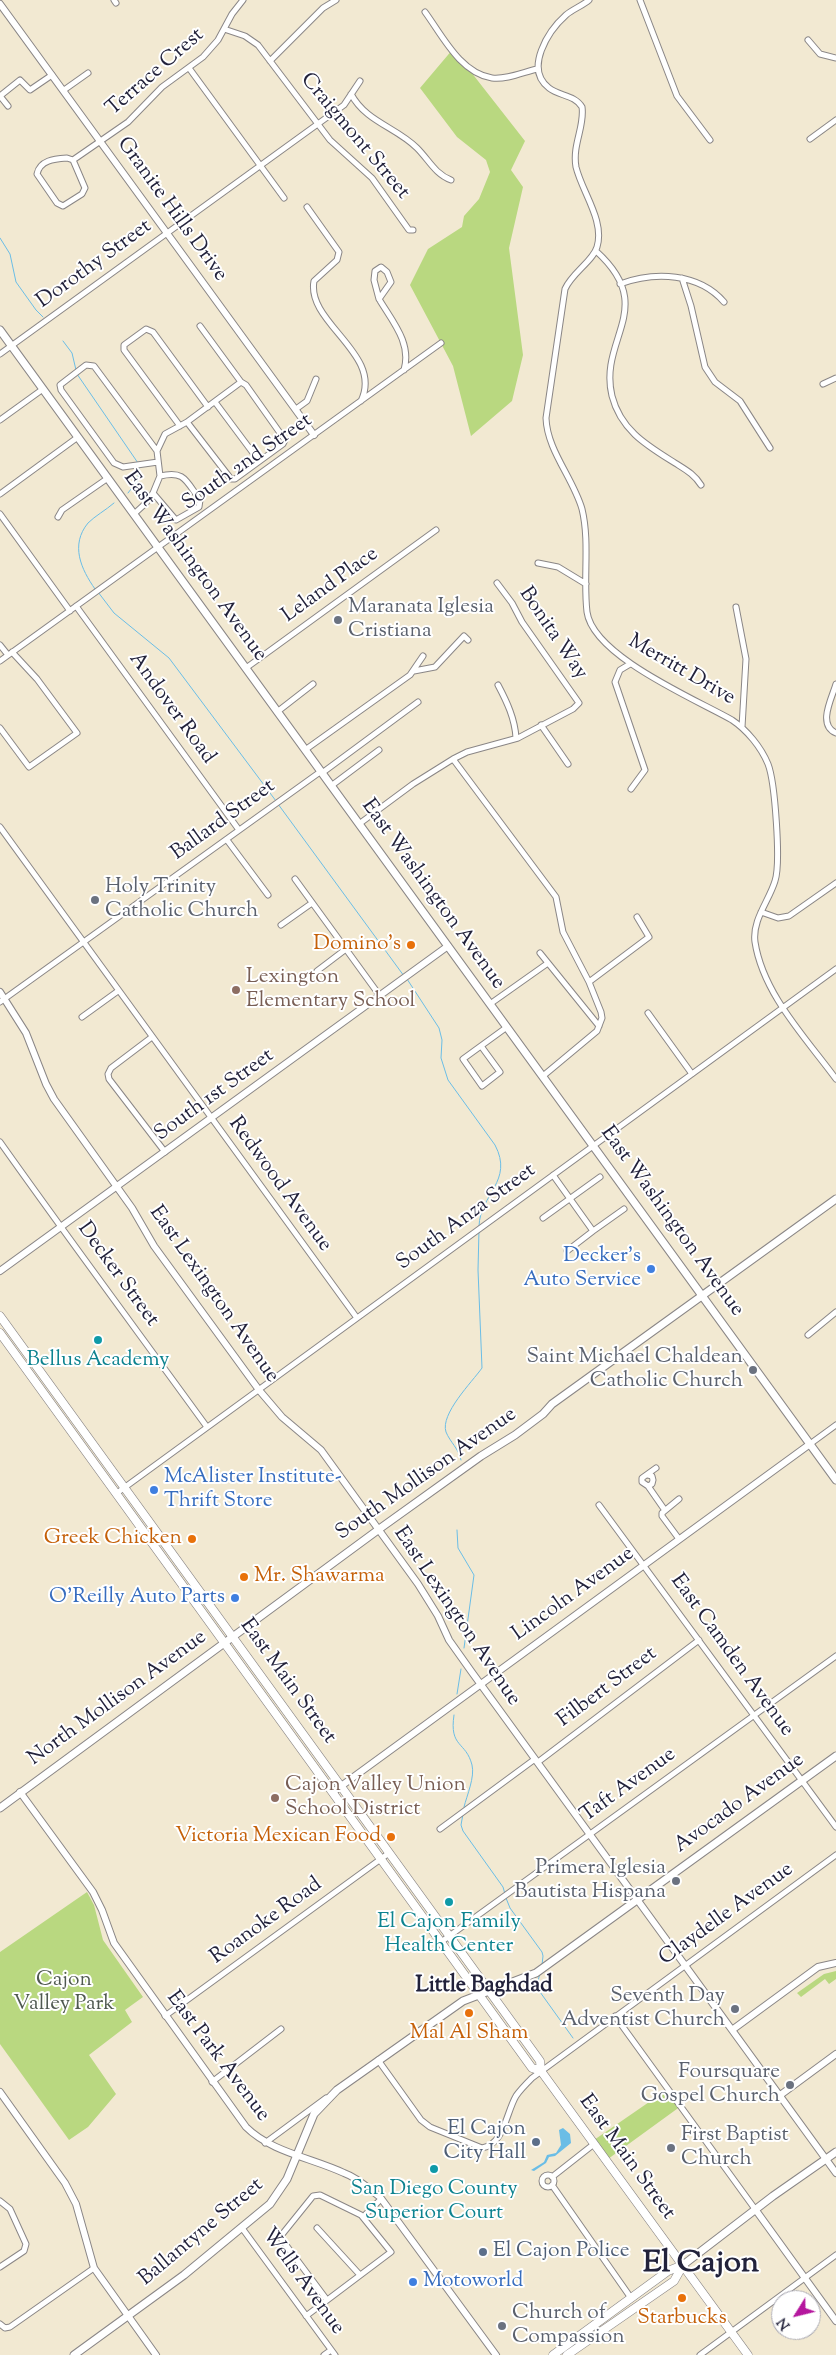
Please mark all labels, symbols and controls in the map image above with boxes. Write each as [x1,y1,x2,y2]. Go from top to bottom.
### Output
street label: Terrace Crest [102,24,210,122]
street label: Craigmont Street [294,69,414,205]
street label: Granite Hills Drive [110,133,232,287]
street label: Dorothy Street [33,215,157,315]
street label: South 2nd Street [178,409,318,517]
street label: East Washington Avenue [117,467,271,667]
street label: Leland Place [278,543,384,629]
street label: Bonita Way [512,583,592,685]
place label: Maranata Iglesia Cristiana [348,595,494,645]
marker: Maranata Iglesia Cristiana [332,614,344,626]
street label: Merritt Drive [623,630,739,712]
street label: Andover Road [122,648,220,770]
street label: Ballard Street [167,775,281,867]
street label: East Washington Avenue [355,795,509,995]
place label: Holy Trinity Catholic Church [105,875,258,925]
marker: Holy Trinity Catholic Church [89,894,101,906]
place label: Domino's [313,932,401,958]
marker: Domino's [405,939,417,951]
place label: Lexington Elementary School [246,965,415,1015]
marker: Lexington Elementary School [230,984,242,996]
street label: South 1st Street [150,1044,280,1148]
street label: Redwood Avenue [222,1113,336,1257]
street label: East Washington Avenue [594,1122,748,1322]
street label: South Anza Street [393,1159,541,1277]
street label: East Lexington Avenue [142,1202,284,1388]
street label: Decker Street [71,1218,163,1332]
place label: Decker's Auto Service [523,1244,641,1294]
marker: Decker's Auto Service [645,1263,657,1275]
marker: Bellus Academy [92,1334,104,1346]
place label: Saint Michael Chaldean Catholic Church [527,1345,743,1395]
place label: Bellus Academy [27,1348,169,1374]
marker: Saint Michael Chaldean Catholic Church [747,1364,759,1376]
street label: South Mollison Avenue [332,1403,522,1547]
place label: McAlister Institute- Thrift Store [164,1465,342,1515]
marker: McAlister Institute- Thrift Store [148,1484,160,1496]
street label: East Lexington Avenue [387,1523,525,1711]
place label: Greek Chicken [44,1526,182,1552]
marker: Greek Chicken [186,1533,198,1545]
street label: Lincoln Avenue [508,1542,640,1648]
place label: Mr. Shawarma [254,1564,385,1590]
street label: East Camden Avenue [664,1570,798,1742]
marker: Mr. Shawarma [238,1571,250,1583]
place label: O'Reilly Auto Parts [49,1585,225,1611]
marker: O'Reilly Auto Parts [229,1592,241,1604]
street label: East Main Street [233,1615,341,1749]
street label: North Mollison Avenue [24,1626,212,1772]
street label: Filbert Street [553,1642,663,1734]
street label: Taft Avenue [576,1743,682,1829]
street label: Avocado Avenue [670,1748,810,1860]
place label: Cajon Valley Union School District [285,1773,466,1823]
marker: Cajon Valley Union School District [269,1792,281,1804]
place label: Victoria Mexican Food [175,1824,381,1850]
marker: Victoria Mexican Food [385,1831,397,1843]
place label: Primera Iglesia Bautista Hispana [514,1856,666,1906]
street label: Claydelle Avenue [655,1858,799,1972]
street label: Roanoke Road [206,1873,328,1971]
marker: Primera Iglesia Bautista Hispana [670,1875,682,1887]
marker: El Cajon Family Health Center [443,1896,455,1908]
place label: El Cajon Family Health Center [377,1910,521,1960]
park label: Cajon Valley Park [13,1968,115,2018]
district label: Little Baghdad [415,1974,553,2000]
place label: Seventh Day Adventist Church [561,1984,725,2034]
street label: East Park Avenue [160,1987,274,2127]
marker: Seventh Day Adventist Church [729,2003,741,2015]
marker: Mal Al Sham [463,2007,475,2019]
place label: Mal Al Sham [410,2021,528,2047]
place label: Foursquare Gospel Church [641,2060,780,2110]
marker: Foursquare Gospel Church [784,2079,796,2091]
street label: East Main Street [572,2091,680,2225]
place label: El Cajon City Hall [443,2117,526,2167]
place label: First Baptist Church [681,2123,789,2173]
marker: El Cajon City Hall [530,2136,542,2148]
marker: First Baptist Church [665,2142,677,2154]
marker: San Diego County Superior Court [428,2163,440,2175]
street label: Ballantyne Street [135,2174,269,2292]
place label: San Diego County Superior Court [350,2177,518,2227]
street label: Wells Avenue [255,2224,349,2340]
place label: El Cajon Police [493,2239,630,2265]
marker: El Cajon Police [477,2246,489,2258]
district label: El Cajon [643,2247,759,2285]
place label: Motoworld [423,2269,523,2295]
marker: Motoworld [407,2276,419,2288]
north arrow [771,2290,821,2340]
marker: Starbucks [676,2292,688,2304]
place label: Church of Compassion [512,2301,625,2351]
place label: Starbucks [637,2306,727,2332]
text: N [773,2313,796,2334]
marker: Church of Compassion [496,2320,508,2332]

